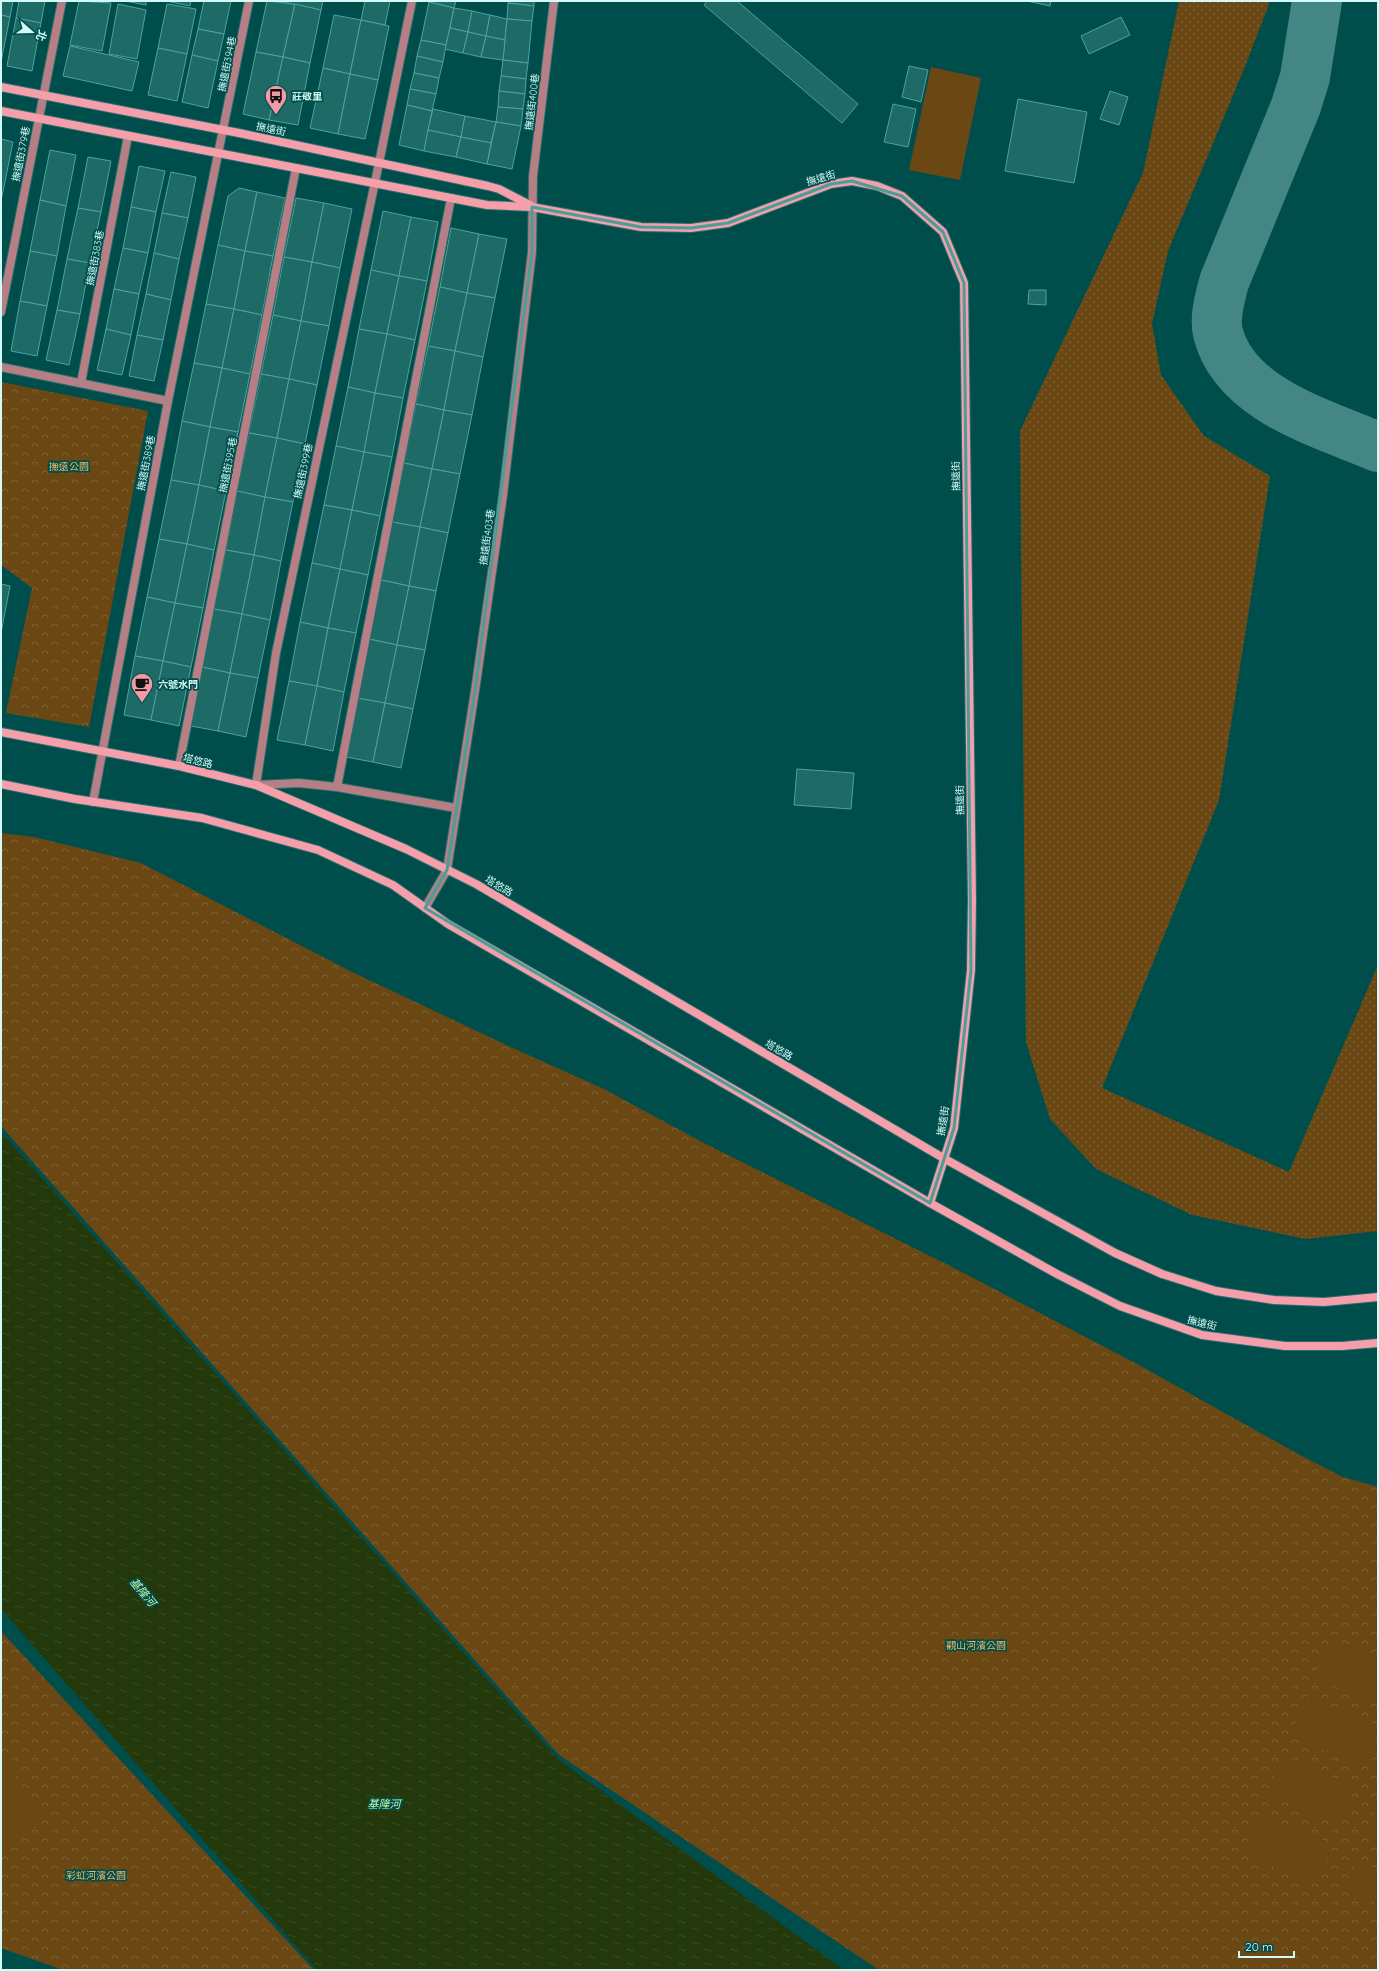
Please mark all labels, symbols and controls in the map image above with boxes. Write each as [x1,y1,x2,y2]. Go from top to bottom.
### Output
north arrow [12,12,52,52]
text: 北 [33,28,50,43]
street label: 撫遠街394巷 [215,35,239,93]
street label: 撫遠街400巷 [522,73,542,131]
bus stop icon: 莊敬里 [263,83,289,116]
place label: 莊敬里 [292,90,322,103]
street label: 撫遠街 [255,120,287,138]
street label: 撫遠街379巷 [9,125,33,183]
street label: 撫遠街 [805,168,837,188]
street label: 撫遠街383巷 [83,229,107,287]
street label: 撫遠街389巷 [134,434,158,492]
street label: 撫遠街395巷 [216,436,240,494]
street label: 撫遠街399巷 [291,442,315,500]
park label: 撫遠公園 [49,460,89,473]
street label: 撫遠街 [949,461,963,491]
street label: 撫遠街403巷 [477,508,497,566]
cafe icon: 六號水門 [129,671,155,704]
place label: 六號水門 [158,678,198,691]
street label: 塔悠路 [182,751,214,771]
street label: 撫遠街 [953,785,967,815]
street label: 塔悠路 [483,873,515,899]
street label: 塔悠路 [763,1037,795,1063]
street label: 撫遠街 [934,1105,952,1137]
street label: 撫遠街 [1186,1313,1218,1333]
water label: 基隆河 [127,1575,160,1611]
park label: 觀山河濱公園 [946,1639,1006,1652]
water label: 基隆河 [368,1797,402,1811]
park label: 彩虹河濱公園 [66,1869,126,1882]
scale bar [1239,1933,1294,1959]
text: 20 m [1245,1939,1273,1954]

